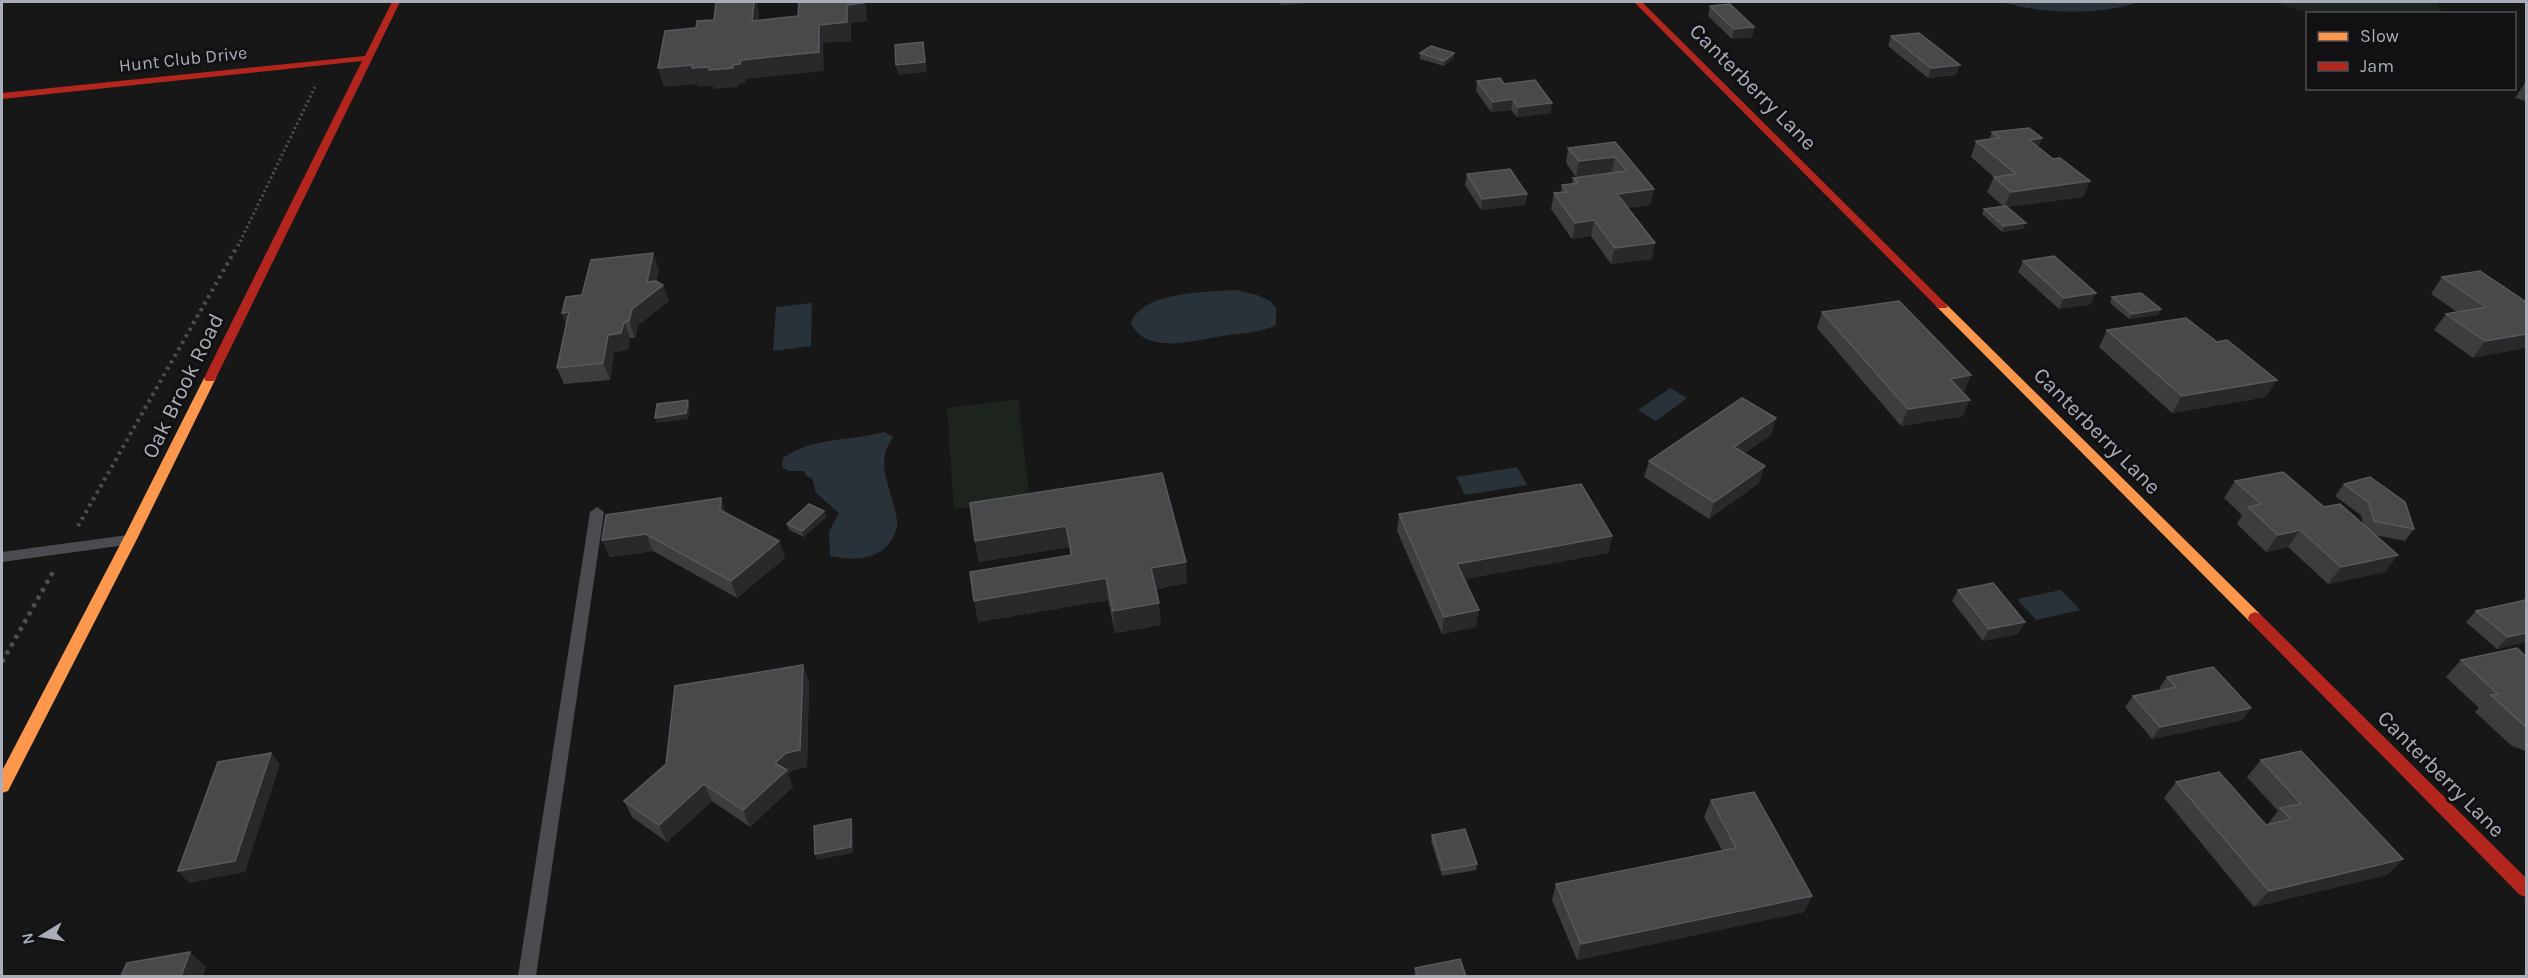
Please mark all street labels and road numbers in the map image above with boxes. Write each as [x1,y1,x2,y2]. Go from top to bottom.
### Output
street label: Canterberry Lane [1684,18,1822,156]
street label: Hunt Club Drive [118,41,248,77]
street label: Oak Brook Road [137,309,229,463]
street label: Canterberry Lane [2028,362,2166,500]
street label: Canterberry Lane [2372,705,2510,843]

